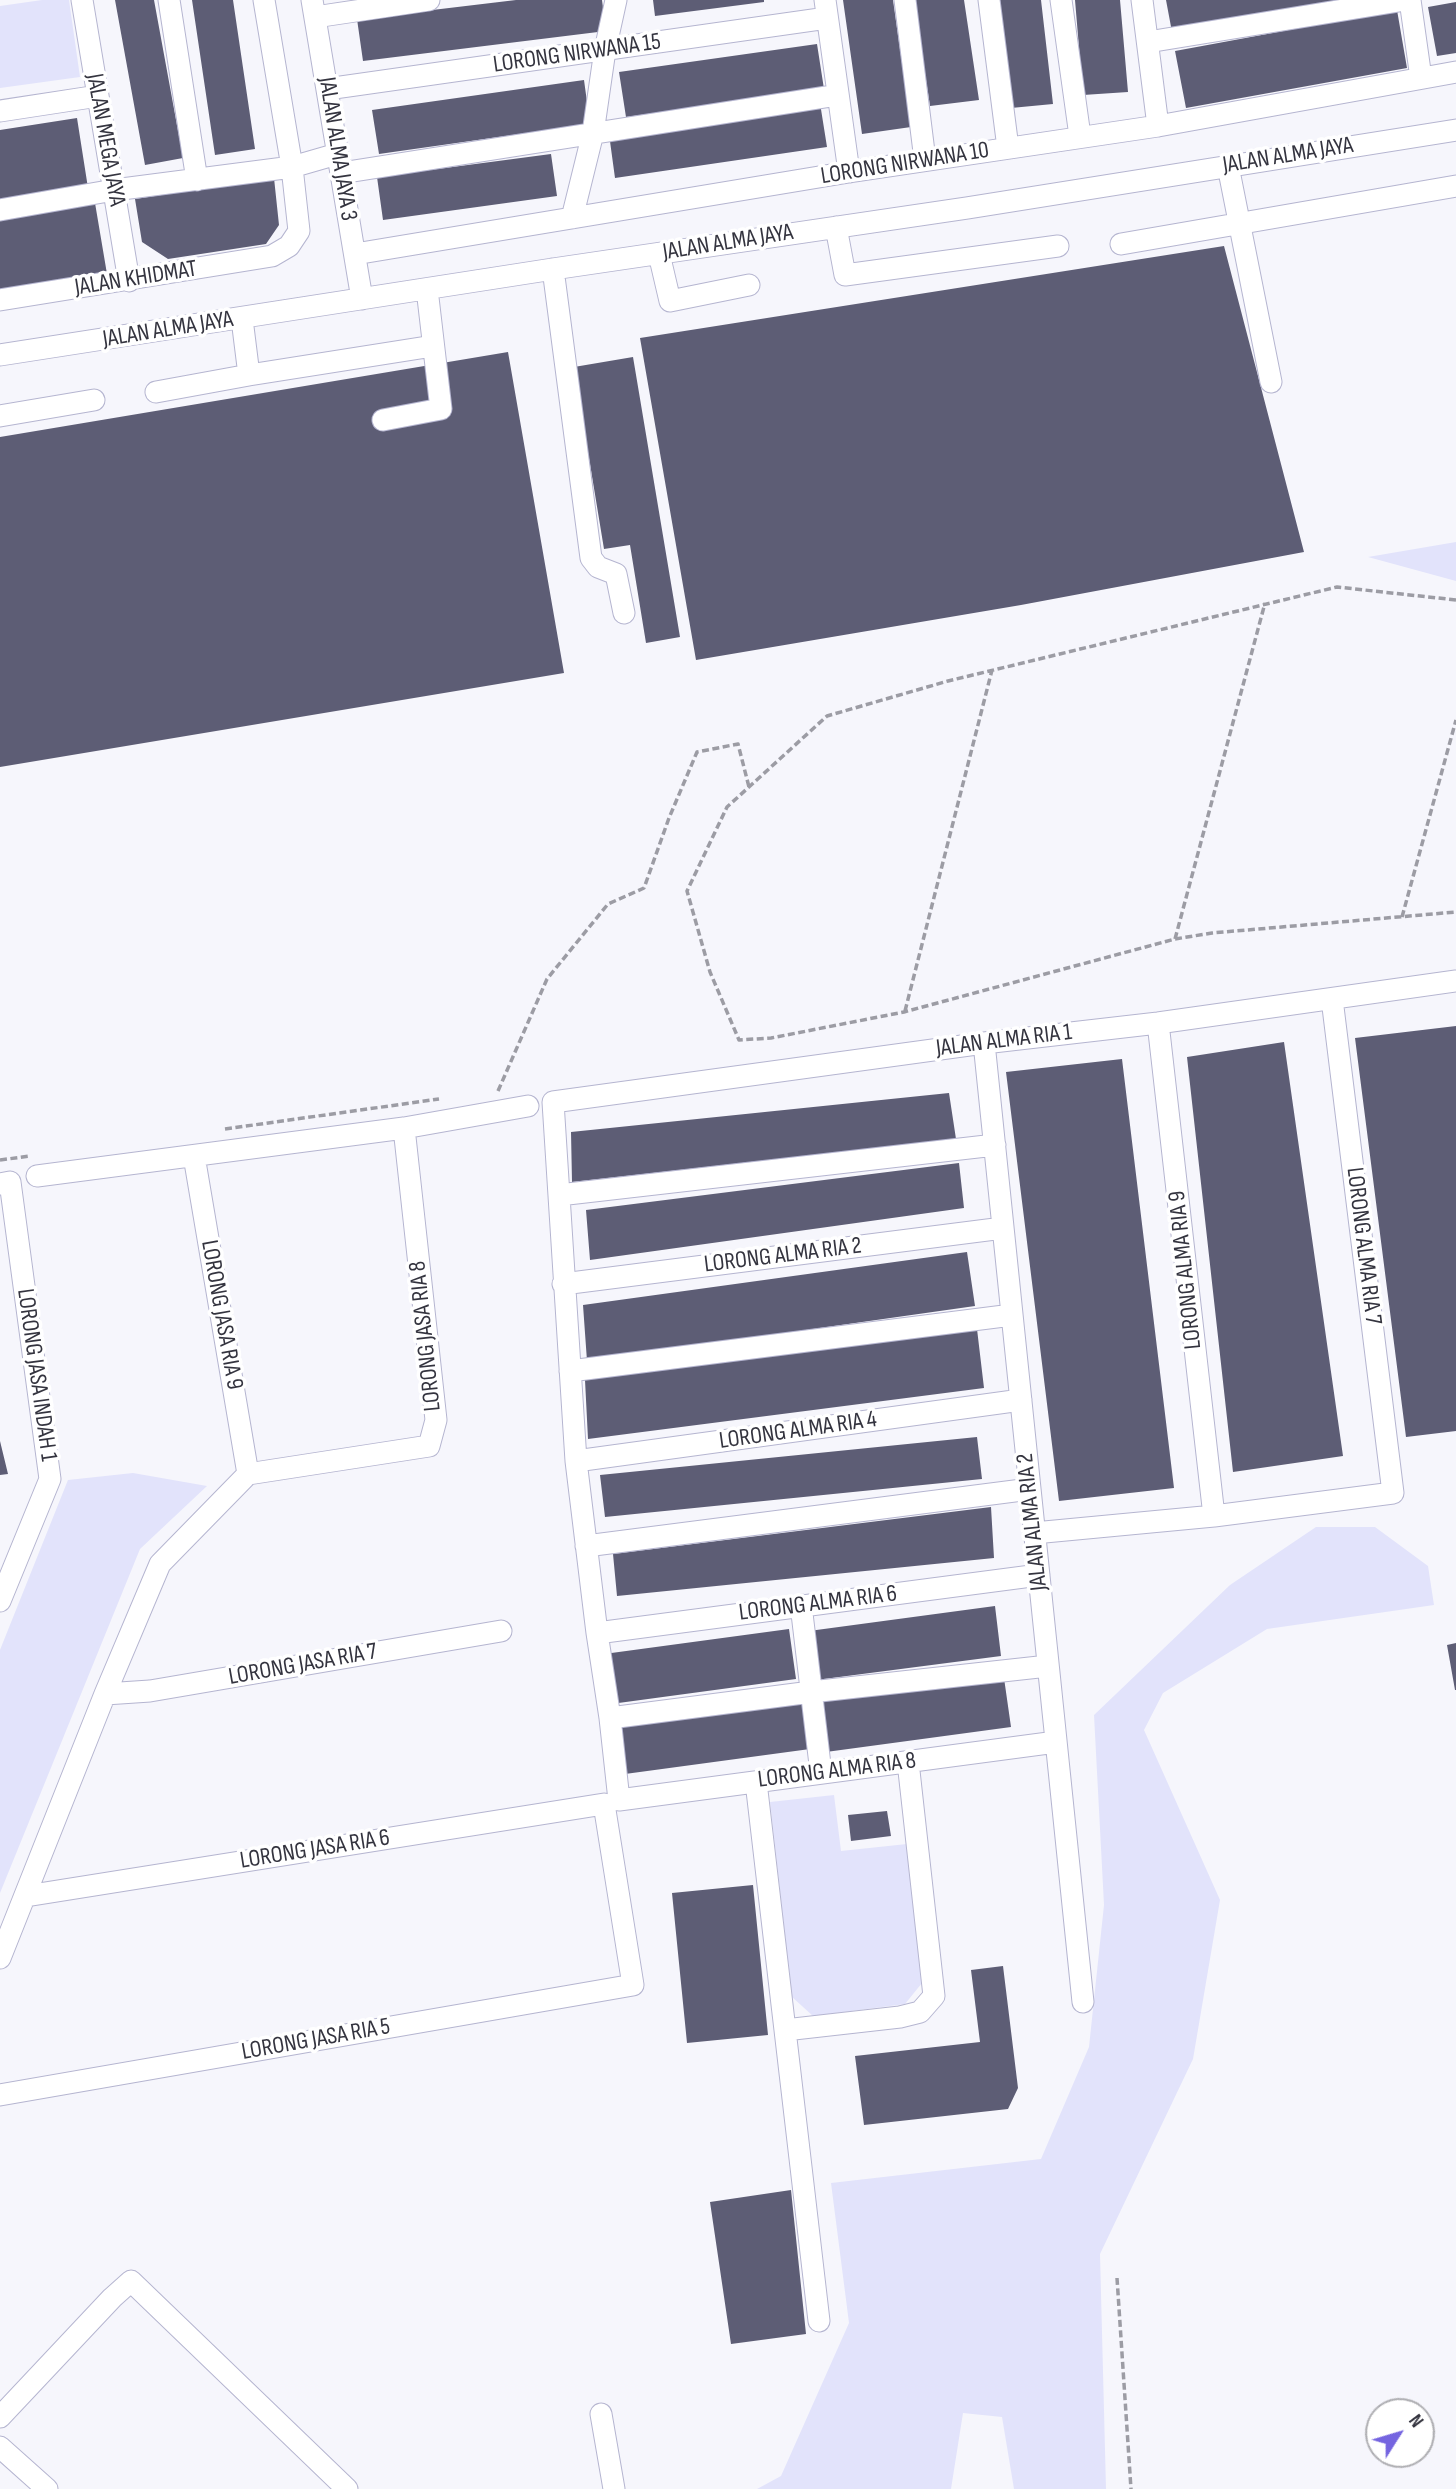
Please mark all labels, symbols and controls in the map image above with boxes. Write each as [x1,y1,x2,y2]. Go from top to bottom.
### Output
street label: LORONG NIRWANA 15 [491,28,663,80]
street label: JALAN MEGA JAYA [79,72,131,208]
street label: JALAN ALMA JAYA 3 [311,75,363,223]
street label: JALAN ALMA JAYA [1221,131,1355,181]
street label: LORONG NIRWANA 10 [819,136,991,192]
street label: JALAN ALMA JAYA [661,218,795,268]
street label: JALAN KHIDMAT [73,255,199,303]
street label: JALAN ALMA JAYA [101,305,235,355]
street label: JALAN ALMA RIA 1 [934,1018,1074,1064]
street label: LORONG ALMA RIA 7 [1339,1166,1387,1326]
street label: LORONG ALMA RIA 9 [1163,1189,1209,1351]
street label: LORONG ALMA RIA 2 [703,1232,863,1280]
street label: LORONG JASA RIA 9 [194,1238,248,1392]
street label: LORONG JASA RIA 8 [404,1259,448,1413]
street label: LORONG JASA INDAH 1 [10,1287,62,1463]
street label: LORONG ALMA RIA 4 [717,1406,879,1456]
street label: JALAN ALMA RIA 2 [1011,1452,1055,1592]
street label: LORONG ALMA RIA 6 [737,1580,899,1628]
street label: LORONG JASA RIA 7 [226,1638,380,1692]
street label: LORONG ALMA RIA 8 [756,1747,918,1795]
street label: LORONG JASA RIA 6 [238,1824,392,1876]
street label: LORONG JASA RIA 5 [239,2013,393,2067]
north arrow [1365,2398,1435,2468]
text: N [1403,2410,1428,2432]

